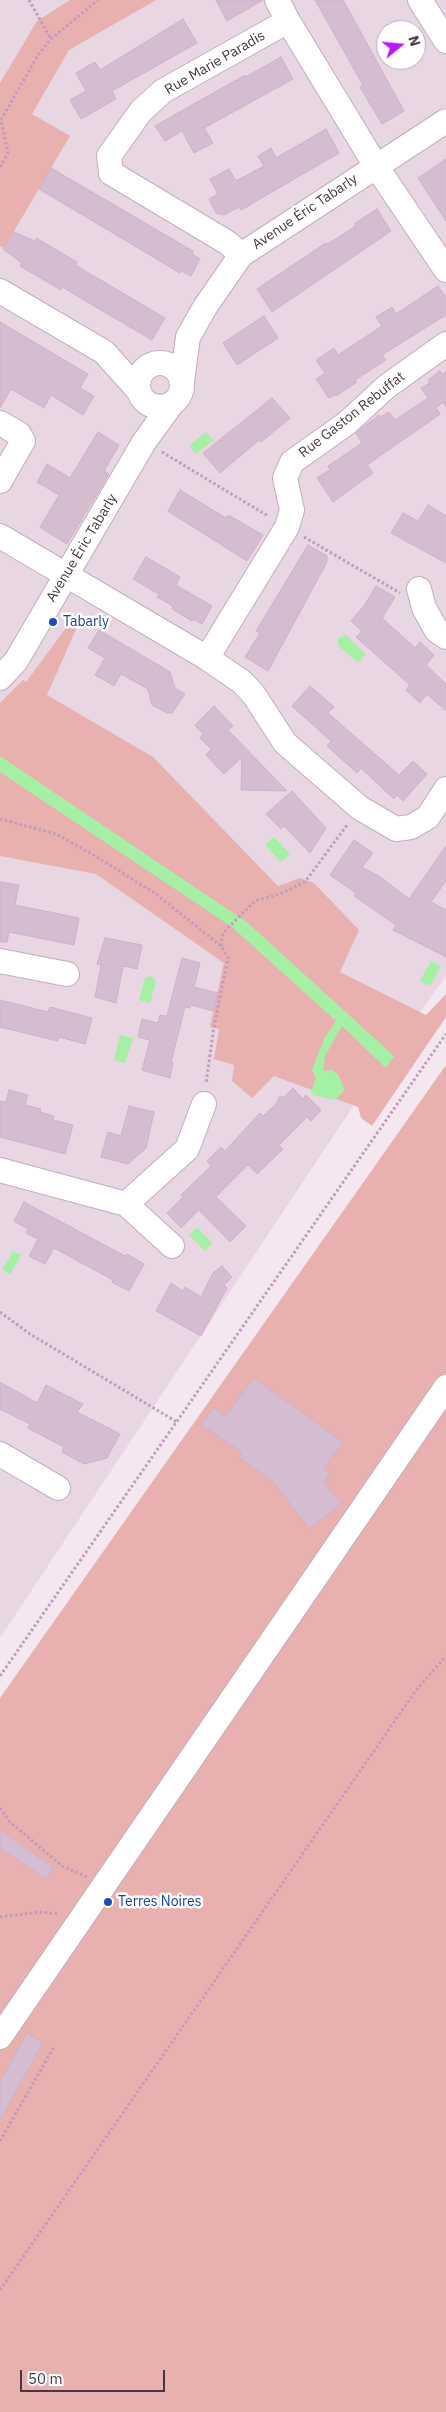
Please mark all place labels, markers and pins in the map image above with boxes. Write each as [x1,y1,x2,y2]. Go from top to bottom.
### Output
place label: Tabarly [63,614,109,630]
marker: Tabarly [47,616,59,628]
place label: Terres Noires [118,1894,202,1910]
marker: Terres Noires [102,1896,114,1908]

